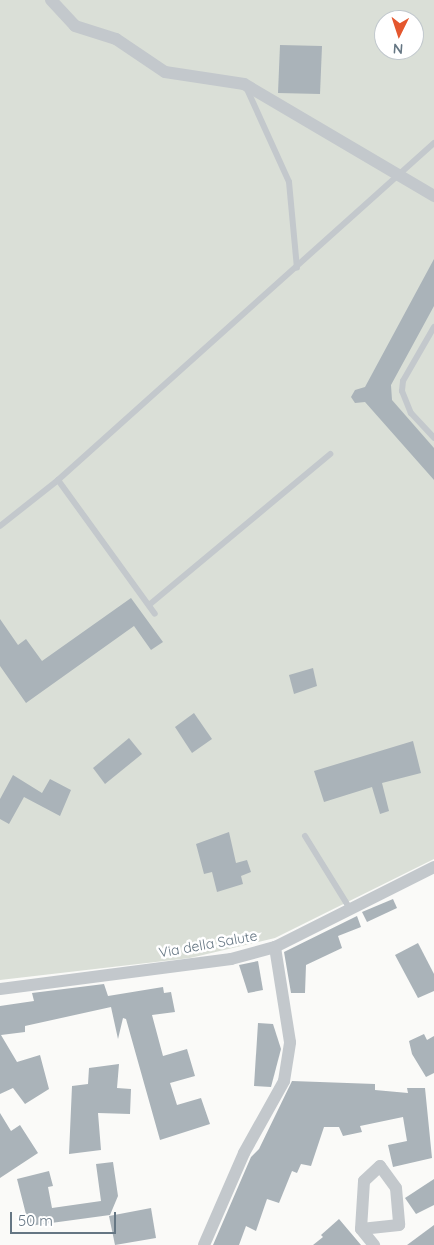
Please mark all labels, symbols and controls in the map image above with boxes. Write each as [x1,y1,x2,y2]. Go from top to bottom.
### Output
north arrow [374,10,424,60]
text: N [392,40,404,58]
street label: Via della Salute [157,927,259,961]
scale bar [12,1202,119,1234]
text: 50 m [18,1211,53,1230]

